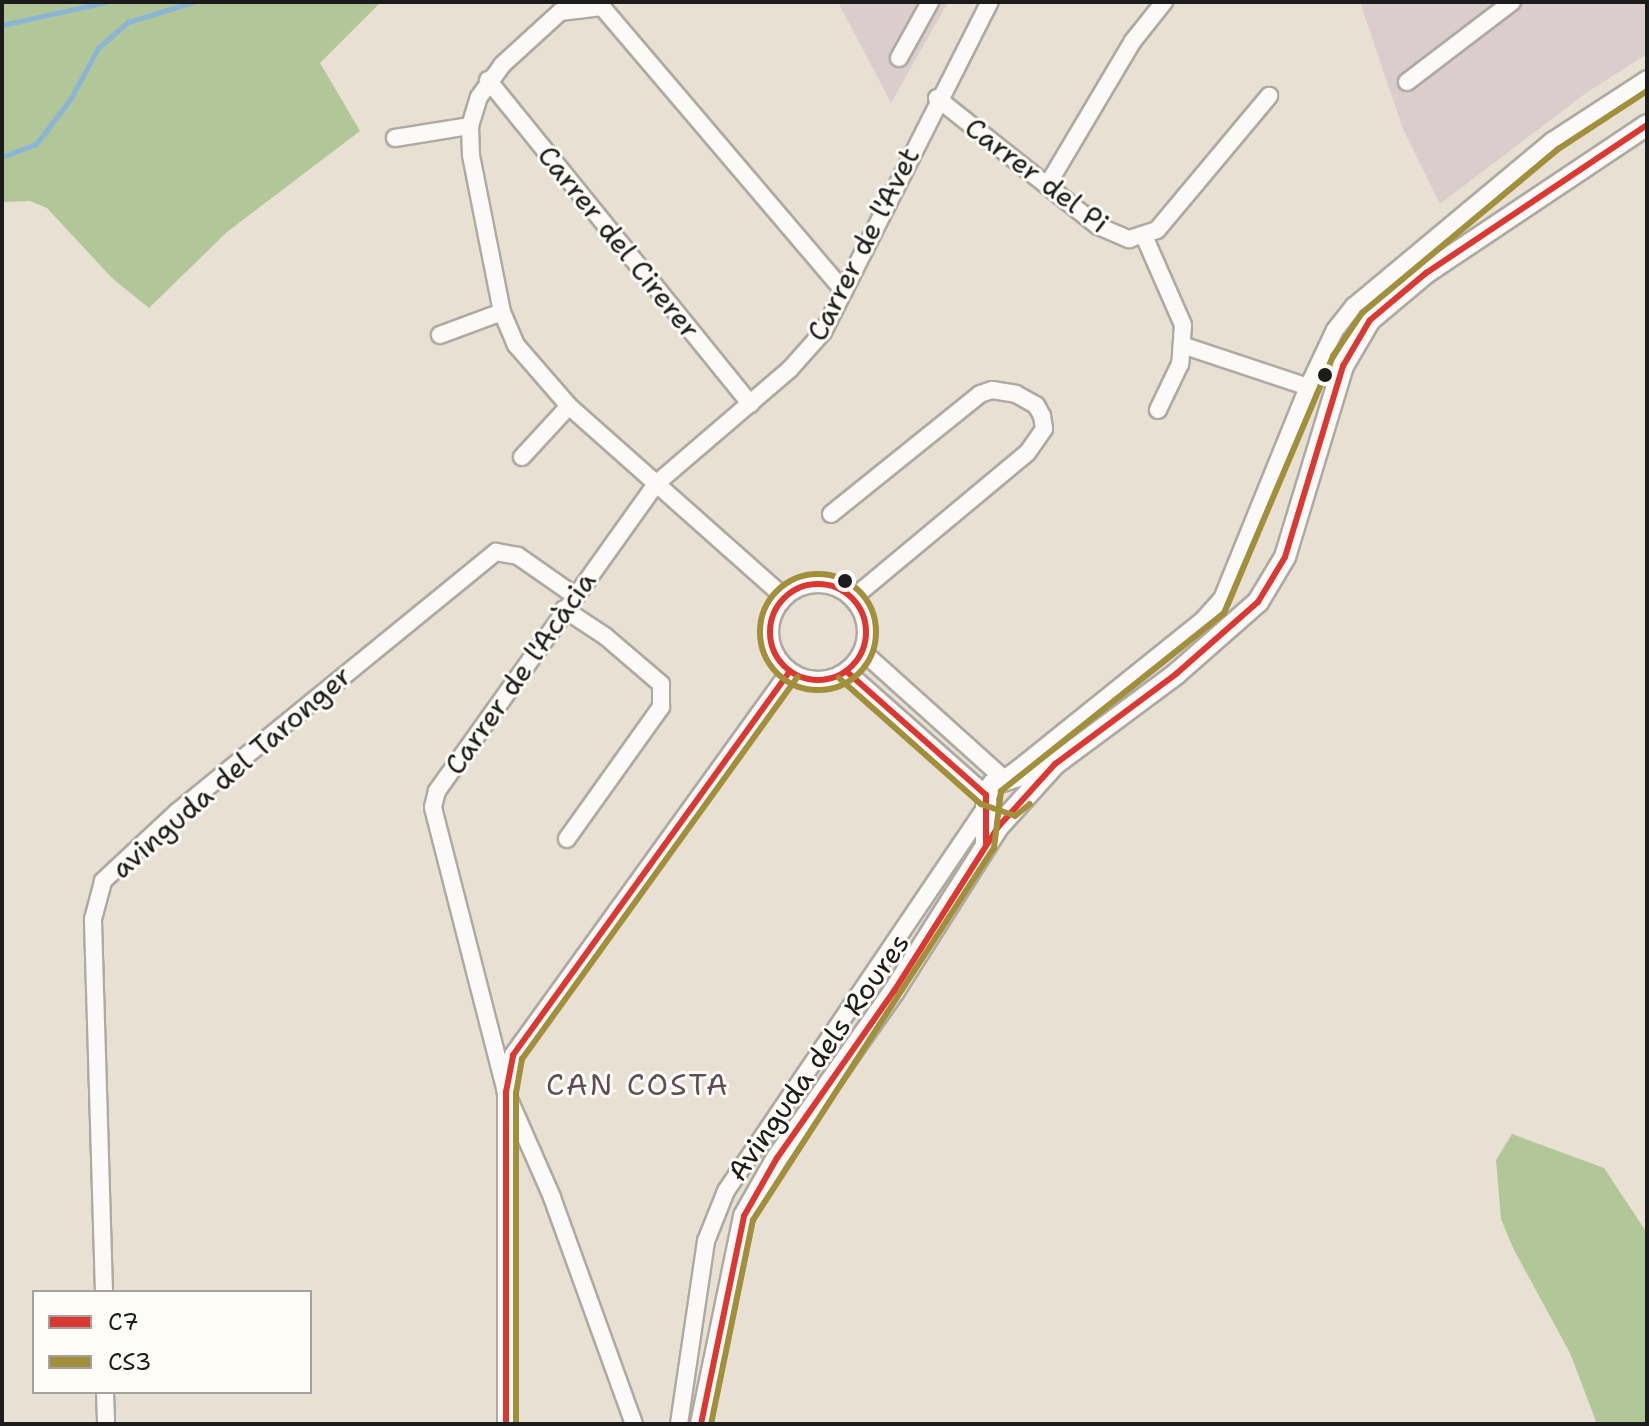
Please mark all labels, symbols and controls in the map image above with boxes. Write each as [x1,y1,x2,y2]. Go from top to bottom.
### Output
street label: Carrer del Pi [959,110,1115,240]
street label: Carrer del Cirerer [531,139,707,345]
street label: Carrer de l'Avet [800,142,926,346]
unlabelled marker [1317,367,1333,383]
street label: Carrer de l'Acàcia [437,565,603,781]
unlabelled marker [837,573,853,589]
street label: avinguda del Taronger [104,659,358,885]
street label: Avinguda dels Roures [720,927,916,1187]
district label: CAN COSTA [546,1067,730,1103]
legend [32,1290,312,1394]
text: C7 [108,1306,139,1338]
text: CS3 [108,1346,152,1378]

